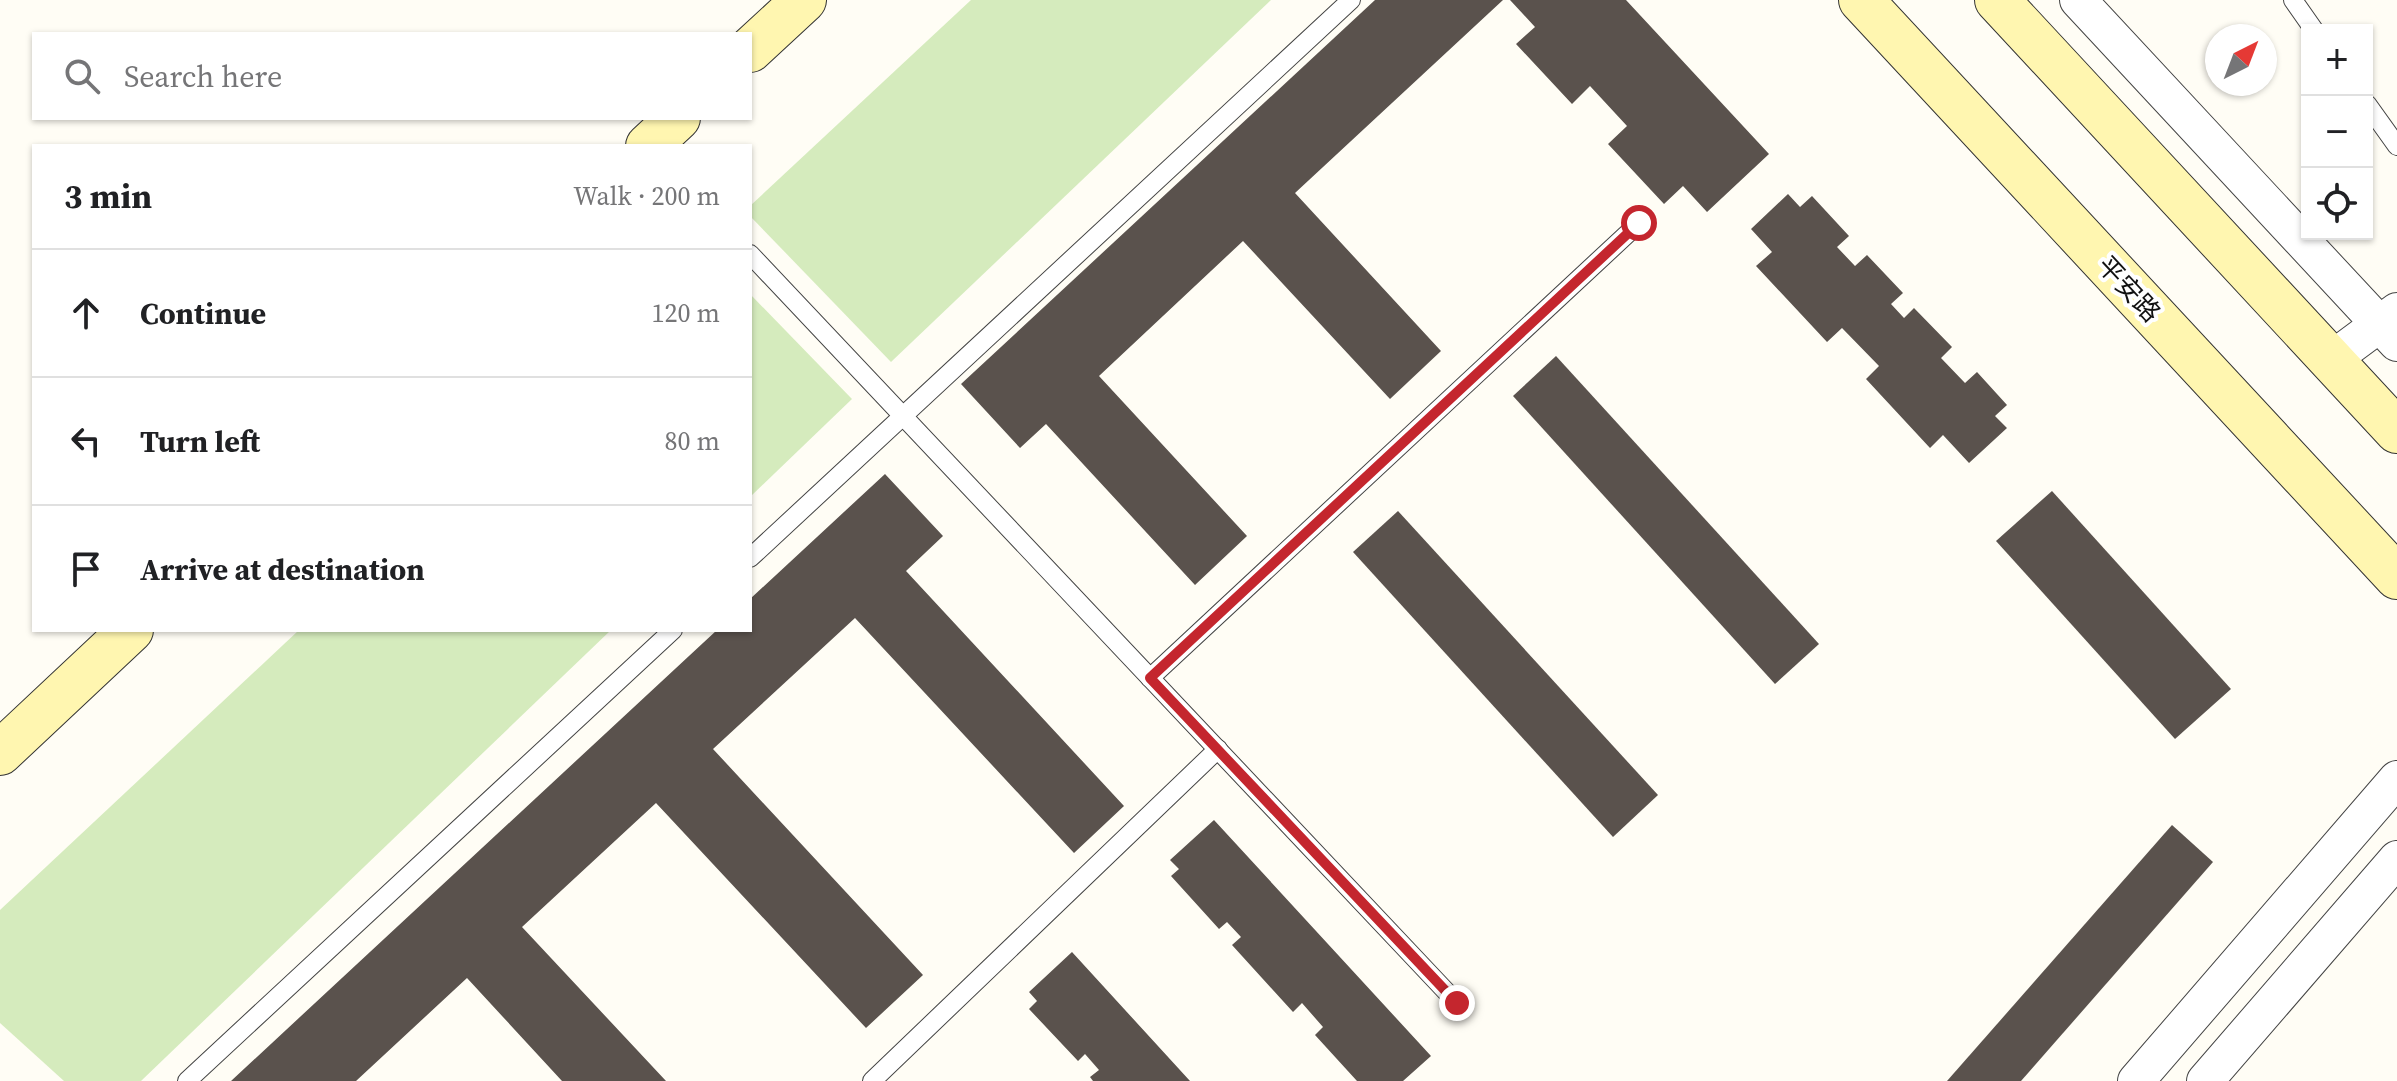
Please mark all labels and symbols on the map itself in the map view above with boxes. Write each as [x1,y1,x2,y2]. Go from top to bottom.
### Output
north arrow [2205,24,2277,96]
route start [1621,205,1657,241]
street label: 平安路 [2089,248,2169,330]
route end [1439,985,1475,1021]

